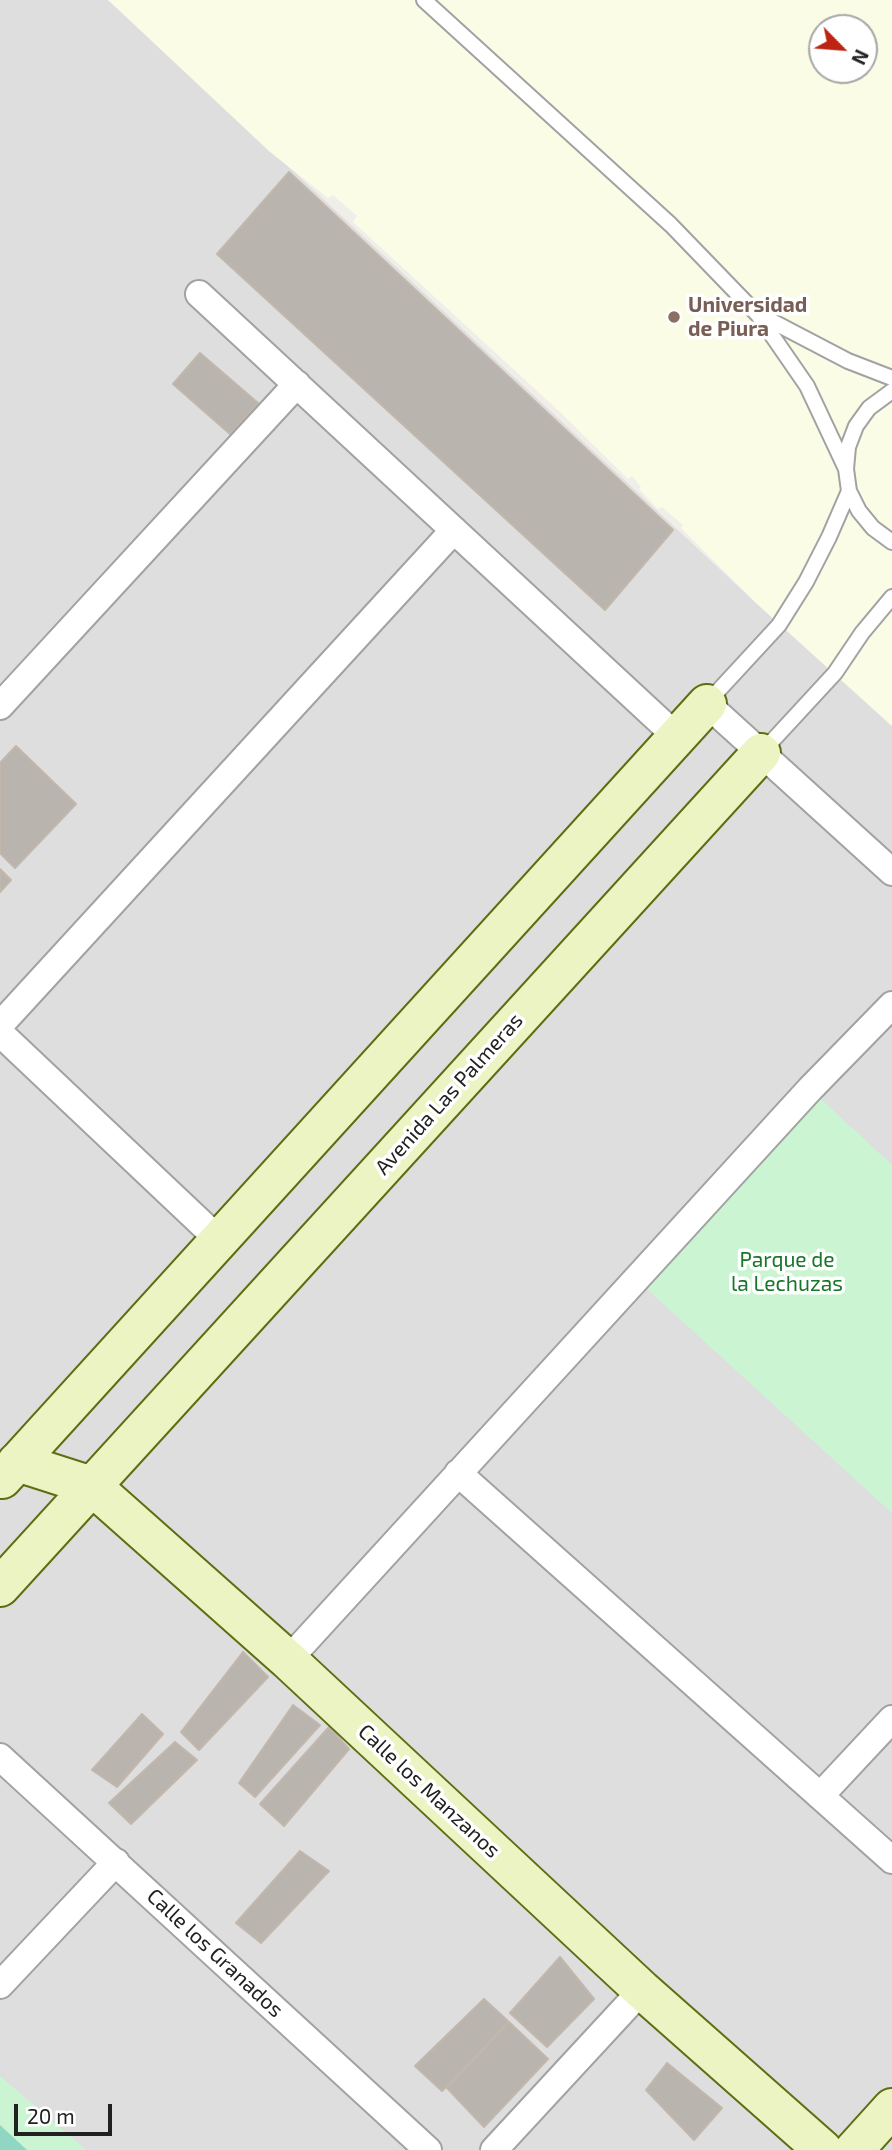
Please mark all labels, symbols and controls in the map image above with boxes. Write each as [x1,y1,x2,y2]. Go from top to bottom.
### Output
north arrow [808,14,878,84]
text: N [847,46,874,68]
place label: Universidad de Piura [688,292,807,342]
marker: Universidad de Piura [666,309,682,325]
street label: Avenida Las Palmeras [370,1008,528,1180]
park label: Parque de la Lechuzas [731,1247,843,1297]
street label: Calle los Manzanos [353,1719,505,1863]
street label: Calle los Granados [142,1883,288,2023]
scale bar [18,2090,116,2134]
text: 20 m [27,2103,75,2128]

